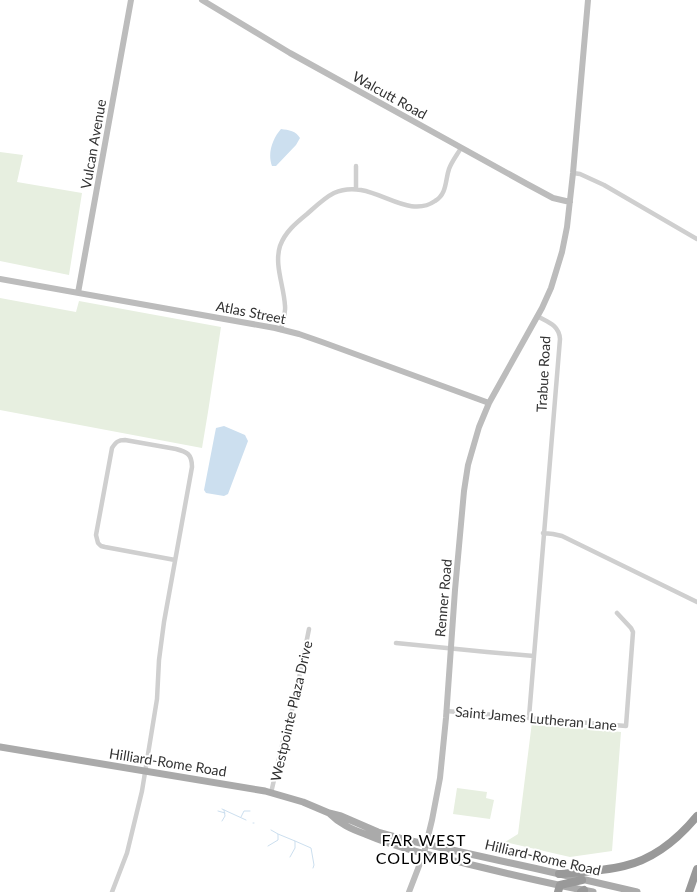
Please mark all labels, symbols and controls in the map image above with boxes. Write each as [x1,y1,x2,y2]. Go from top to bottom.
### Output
street label: Walcutt Road [350,68,430,122]
street label: Vulcan Avenue [77,98,109,190]
street label: Atlas Street [215,297,287,327]
street label: Trabue Road [533,335,553,413]
street label: Renner Road [431,558,455,638]
street label: Westpointe Plaza Drive [267,639,315,783]
street label: Saint James Lutheran Lane [454,702,618,734]
street label: Hilliard-Rome Road [108,744,228,780]
district label: FAR WEST COLUMBUS [376,830,472,867]
street label: Hilliard-Rome Road [483,835,603,879]

